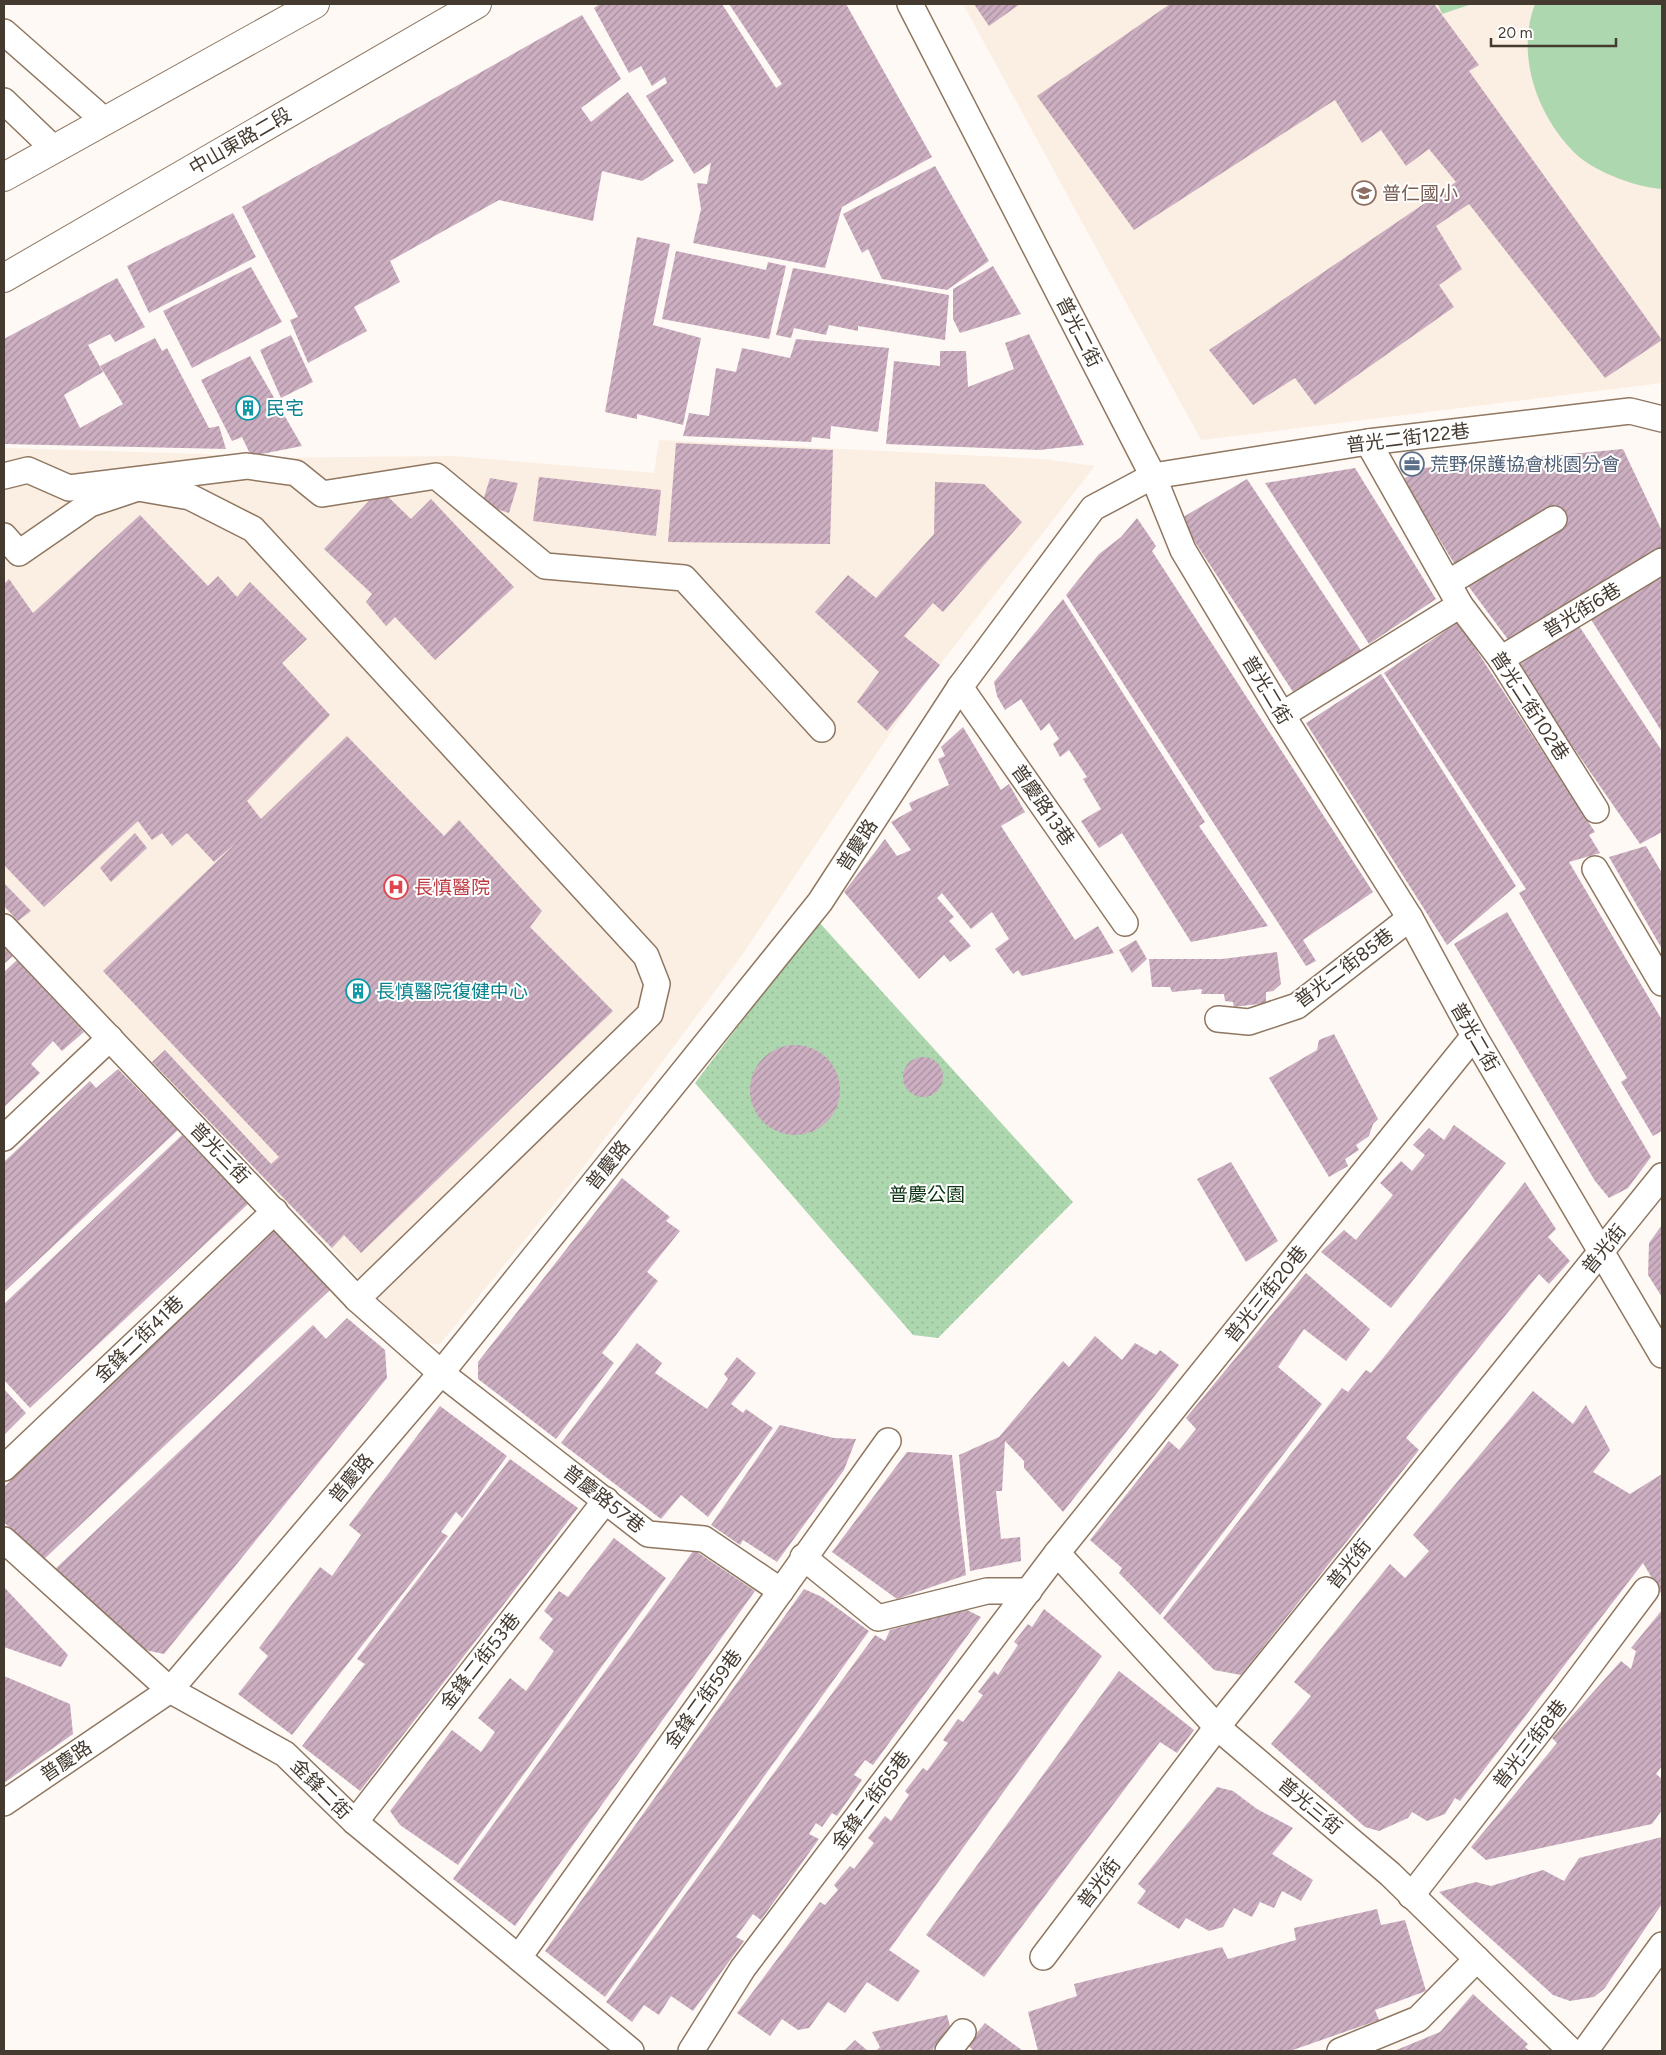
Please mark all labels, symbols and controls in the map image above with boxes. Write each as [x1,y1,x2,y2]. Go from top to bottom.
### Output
scale bar [1491,15,1616,47]
text: 20 m [1498,24,1532,42]
street label: 中山東路二段 [185,103,295,179]
school or university icon: 普仁國小 [1351,180,1377,206]
place label: 普仁國小 [1382,182,1458,205]
street label: 普光二街 [1051,293,1107,371]
building icon: 民宅 [235,395,261,421]
place label: 民宅 [266,397,304,420]
street label: 普光二街122巷 [1345,419,1471,457]
office icon: 荒野保護協會桃園分會 [1399,451,1425,477]
place label: 荒野保護協會桃園分會 [1430,453,1620,476]
street label: 普光街6巷 [1539,578,1625,642]
street label: 普光二街102巷 [1486,647,1574,765]
street label: 普光二街 [1238,651,1296,729]
street label: 普慶路13巷 [1007,760,1079,850]
street label: 普慶路 [832,815,882,875]
hospital icon: 長慎醫院 [383,874,409,900]
place label: 長慎醫院 [414,876,490,899]
street label: 普光二街85巷 [1290,923,1398,1013]
building icon: 長慎醫院復健中心 [345,978,371,1004]
place label: 長慎醫院復健中心 [376,980,528,1003]
street label: 普光二街 [1446,998,1504,1076]
street label: 普光三街 [185,1118,255,1188]
street label: 普慶路 [581,1136,635,1194]
park label: 普慶公園 [889,1183,965,1206]
street label: 普光街 [1577,1220,1631,1278]
street label: 普光三街20巷 [1220,1241,1312,1347]
street label: 金鋒二街41巷 [90,1291,188,1387]
street label: 普慶路 [324,1449,378,1507]
street label: 普慶路57巷 [559,1460,649,1538]
street label: 普光街 [1322,1535,1376,1593]
street label: 金鋒二街53巷 [435,1608,525,1714]
street label: 金鋒二街59巷 [659,1645,747,1753]
street label: 普光三街8巷 [1488,1695,1572,1793]
street label: 普慶路 [36,1736,96,1786]
street label: 金鋒二街65巷 [827,1746,915,1854]
street label: 金鋒二街 [286,1754,356,1824]
street label: 普光三街 [1273,1773,1347,1839]
street label: 普光街 [1073,1853,1125,1913]

